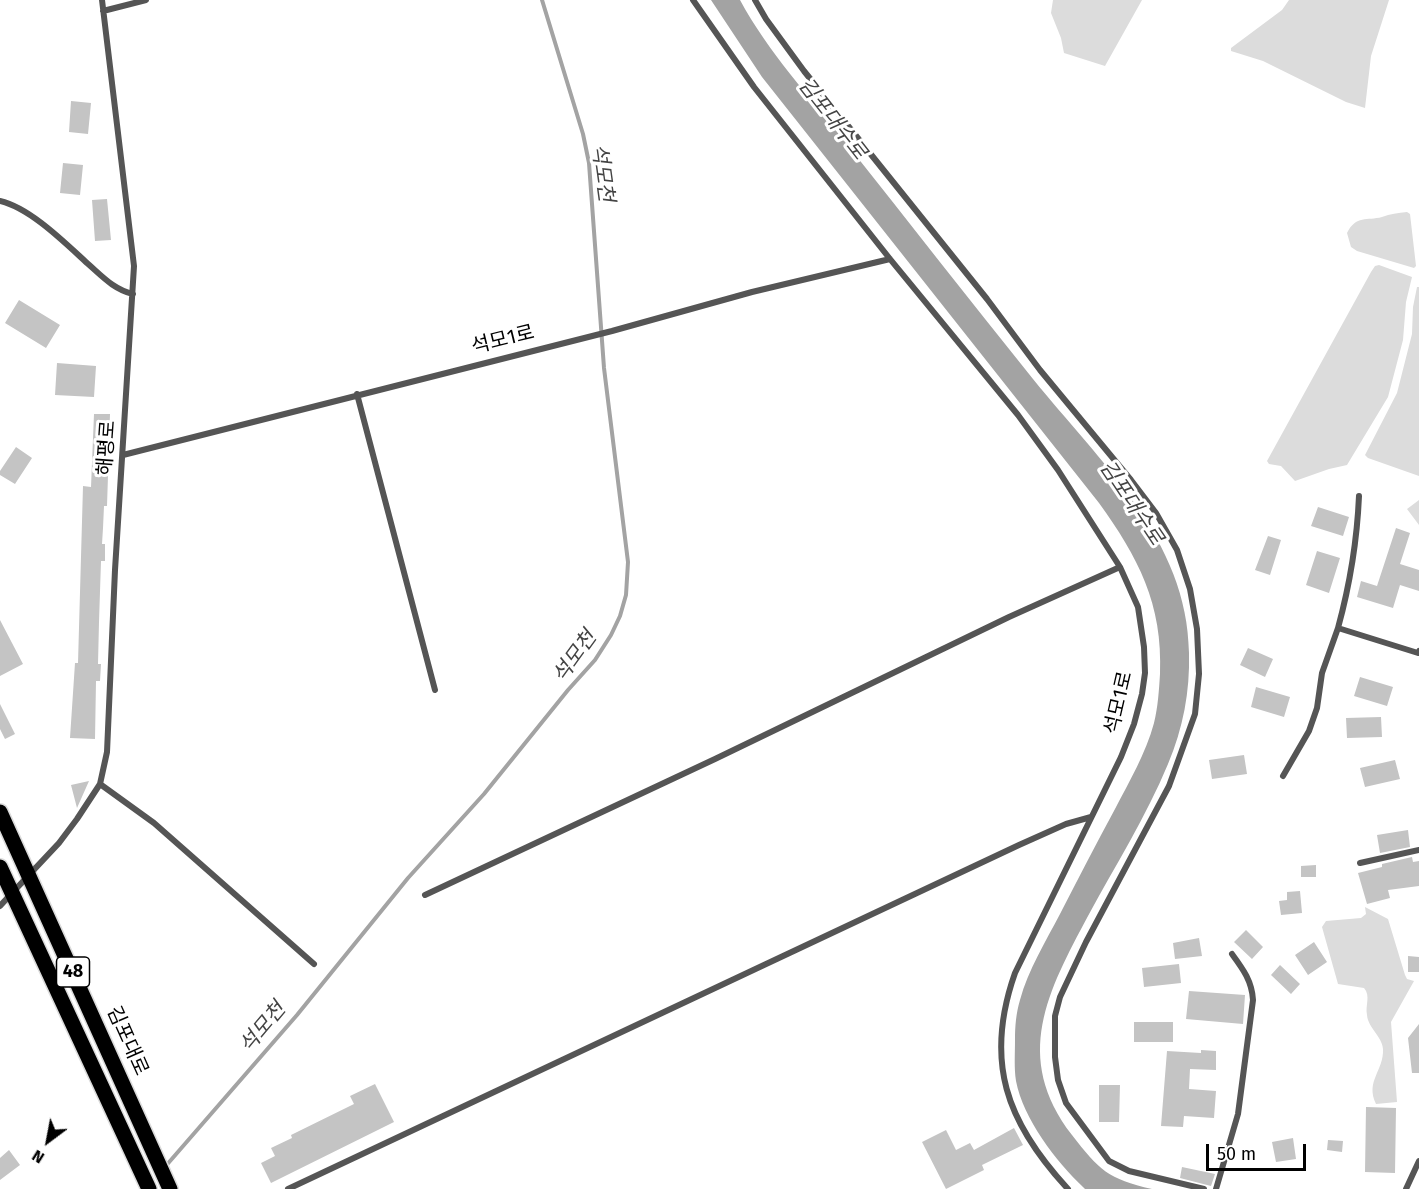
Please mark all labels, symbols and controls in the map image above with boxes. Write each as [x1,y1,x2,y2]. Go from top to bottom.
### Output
water label: 김포대수로 [792,73,872,165]
water label: 석모천 [585,143,619,203]
street label: 석모1로 [469,321,537,359]
street label: 해평로 [93,420,121,476]
water label: 김포대수로 [1094,456,1168,550]
water label: 석모천 [548,626,602,688]
street label: 석모1로 [1100,669,1138,737]
road number: 48 [56,957,90,987]
water label: 석모천 [235,998,291,1058]
street label: 김포대로 [101,1003,153,1079]
north arrow [18,1111,78,1171]
scale bar [1209,1132,1310,1170]
text: 50 m [1217,1143,1256,1165]
text: N [29,1146,48,1168]

